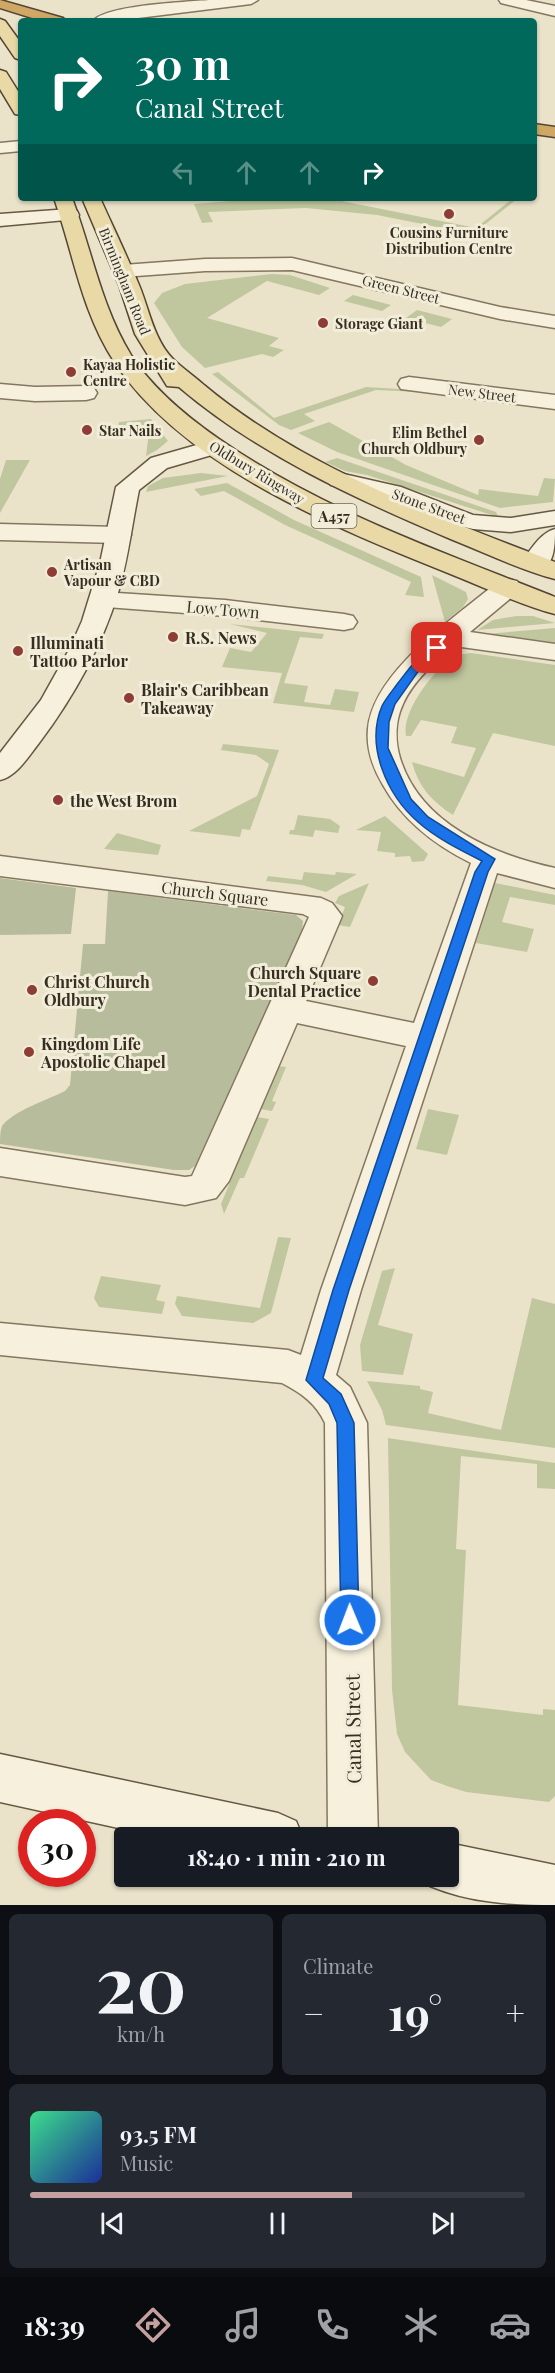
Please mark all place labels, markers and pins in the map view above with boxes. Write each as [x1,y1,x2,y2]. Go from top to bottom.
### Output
marker: Cousins Furniture Distribution Centre [442,207,456,221]
place label: Cousins Furniture Distribution Centre [385,223,513,258]
place label: Storage Giant [335,314,423,333]
marker: Storage Giant [316,316,330,330]
place label: Kayaa Holistic Centre [83,355,175,390]
marker: Kayaa Holistic Centre [64,365,78,379]
place label: Star Nails [99,421,161,440]
marker: Star Nails [80,423,94,437]
place label: Elim Bethel Church Oldbury [361,423,468,458]
marker: Elim Bethel Church Oldbury [472,433,486,447]
place label: Artisan Vapour & CBD [63,555,160,590]
marker: Artisan Vapour & CBD [45,565,59,579]
pin [411,622,462,673]
place label: R.S. News [185,627,257,648]
marker: R.S. News [166,630,180,644]
place label: Illuminati Tattoo Parlor [30,632,128,671]
marker: Illuminati Tattoo Parlor [11,644,25,658]
place label: Blair's Caribbean Takeaway [141,679,269,718]
marker: Blair's Caribbean Takeaway [122,691,136,705]
place label: the West Brom [69,790,178,811]
marker: the West Brom [51,793,65,807]
place label: Church Square Dental Practice [248,962,361,1001]
place label: Christ Church Oldbury [44,971,150,1010]
marker: Church Square Dental Practice [366,974,380,988]
marker: Christ Church Oldbury [25,983,39,997]
place label: Kingdom Life Apostolic Chapel [40,1033,166,1072]
marker: Kingdom Life Apostolic Chapel [22,1045,36,1059]

